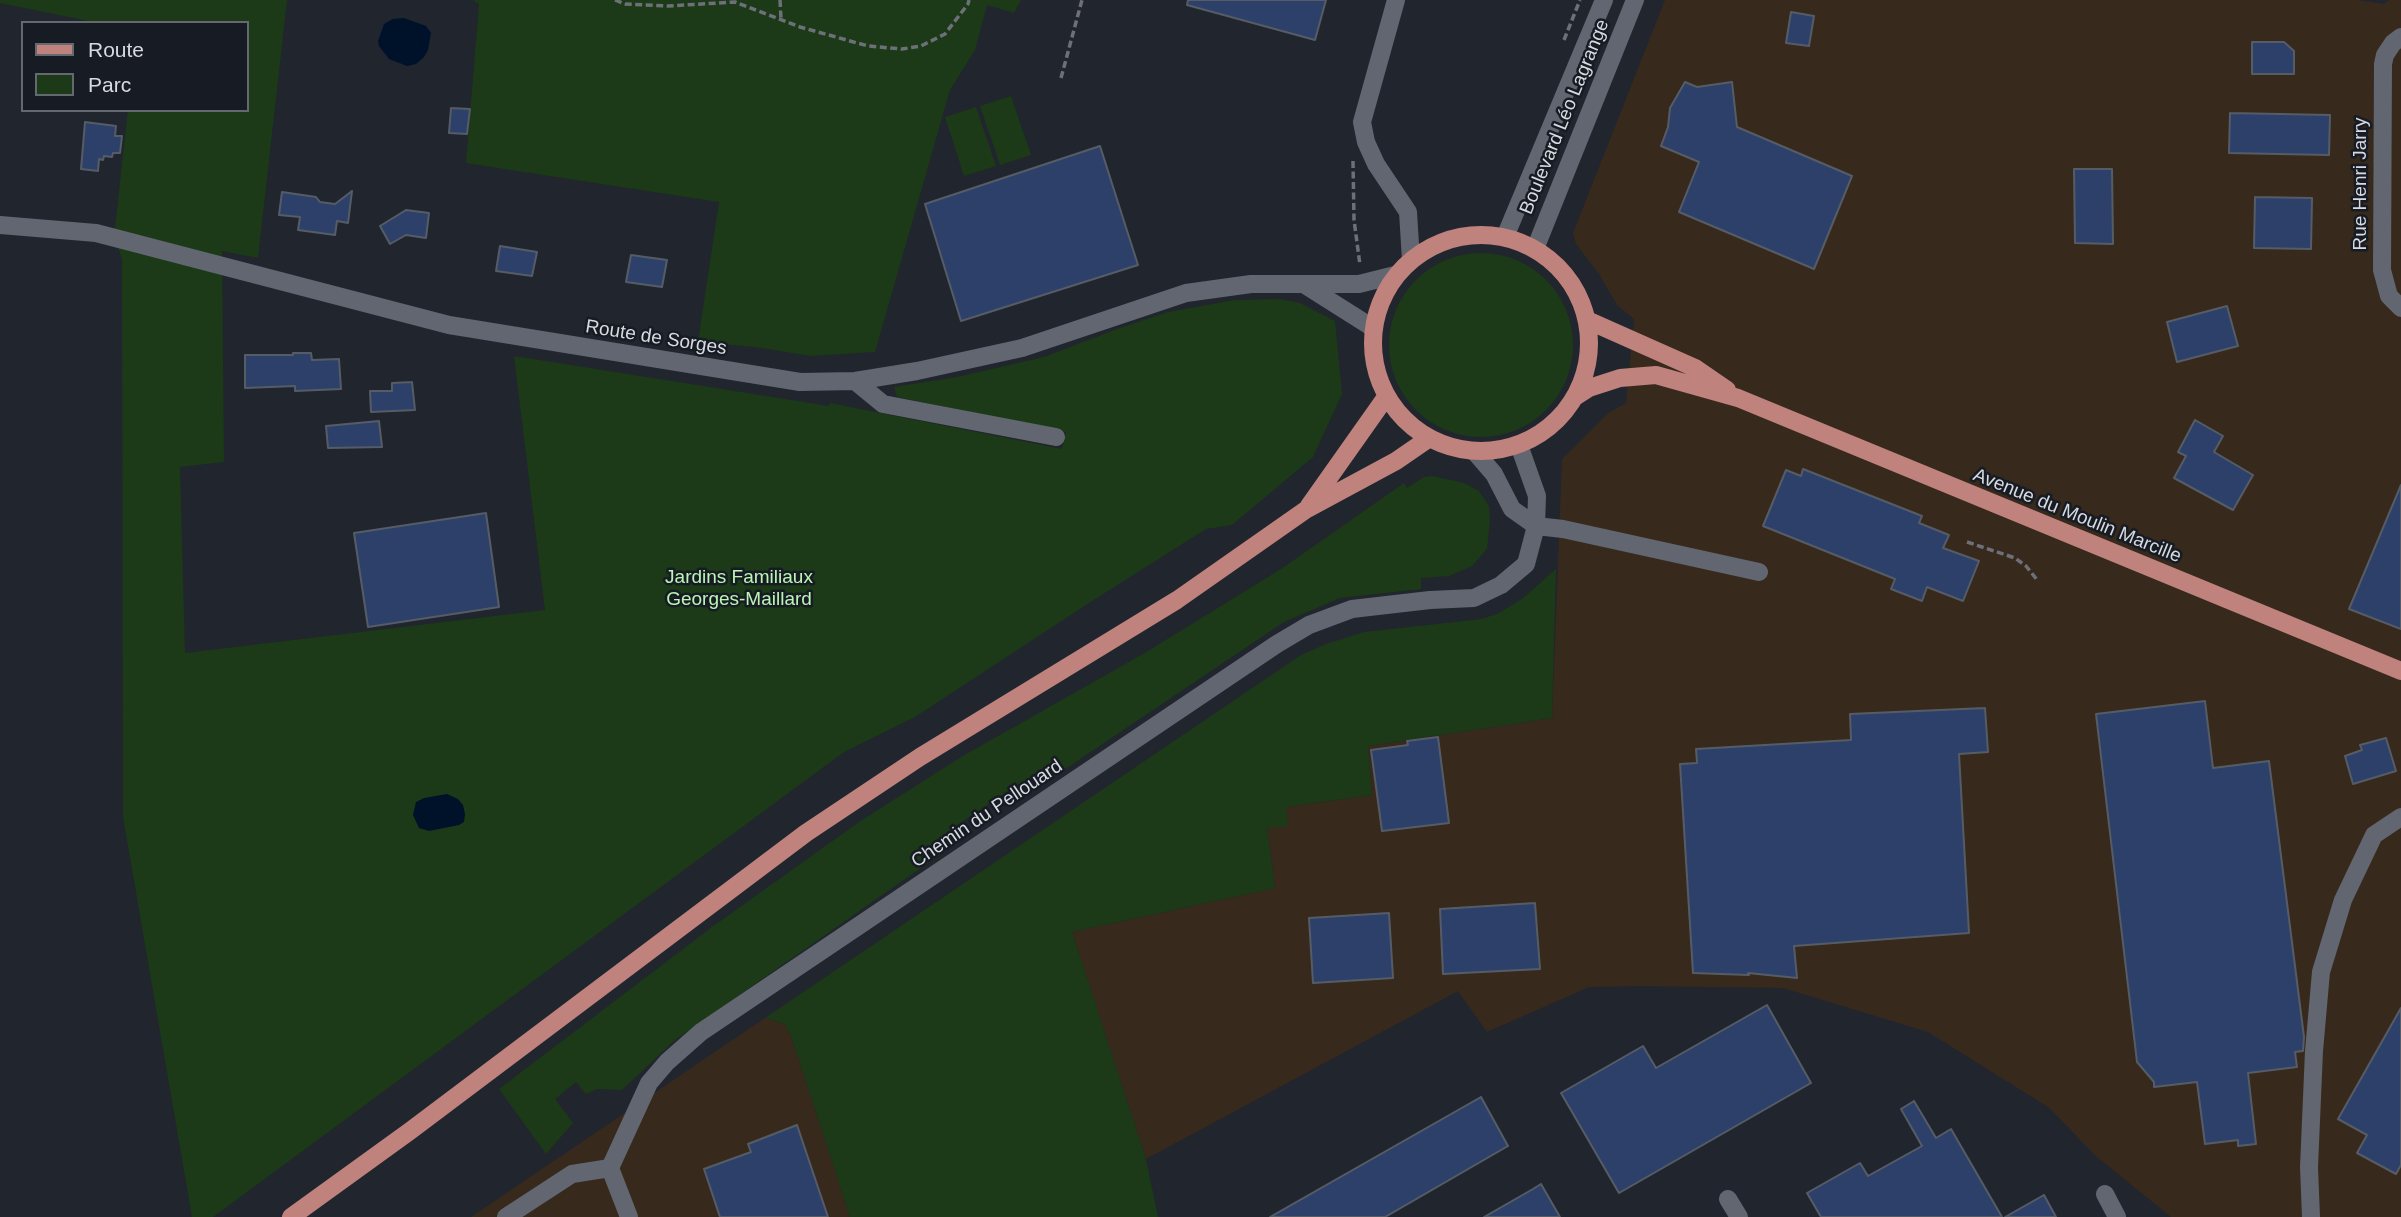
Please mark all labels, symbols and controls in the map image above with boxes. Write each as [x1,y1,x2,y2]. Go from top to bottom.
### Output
street label: Boulevard Léo Lagrange [1515,16,1615,218]
legend [21,21,248,112]
text: Route [88,38,144,61]
text: Parc [88,73,131,96]
street label: Rue Henri Jarry [2350,117,2372,251]
street label: Route de Sorges [584,316,728,360]
street label: Avenue du Moulin Marcille [1970,464,2184,568]
park label: Jardins Familiaux Georges-Maillard [665,567,813,611]
street label: Chemin du Pellouard [907,755,1067,873]

